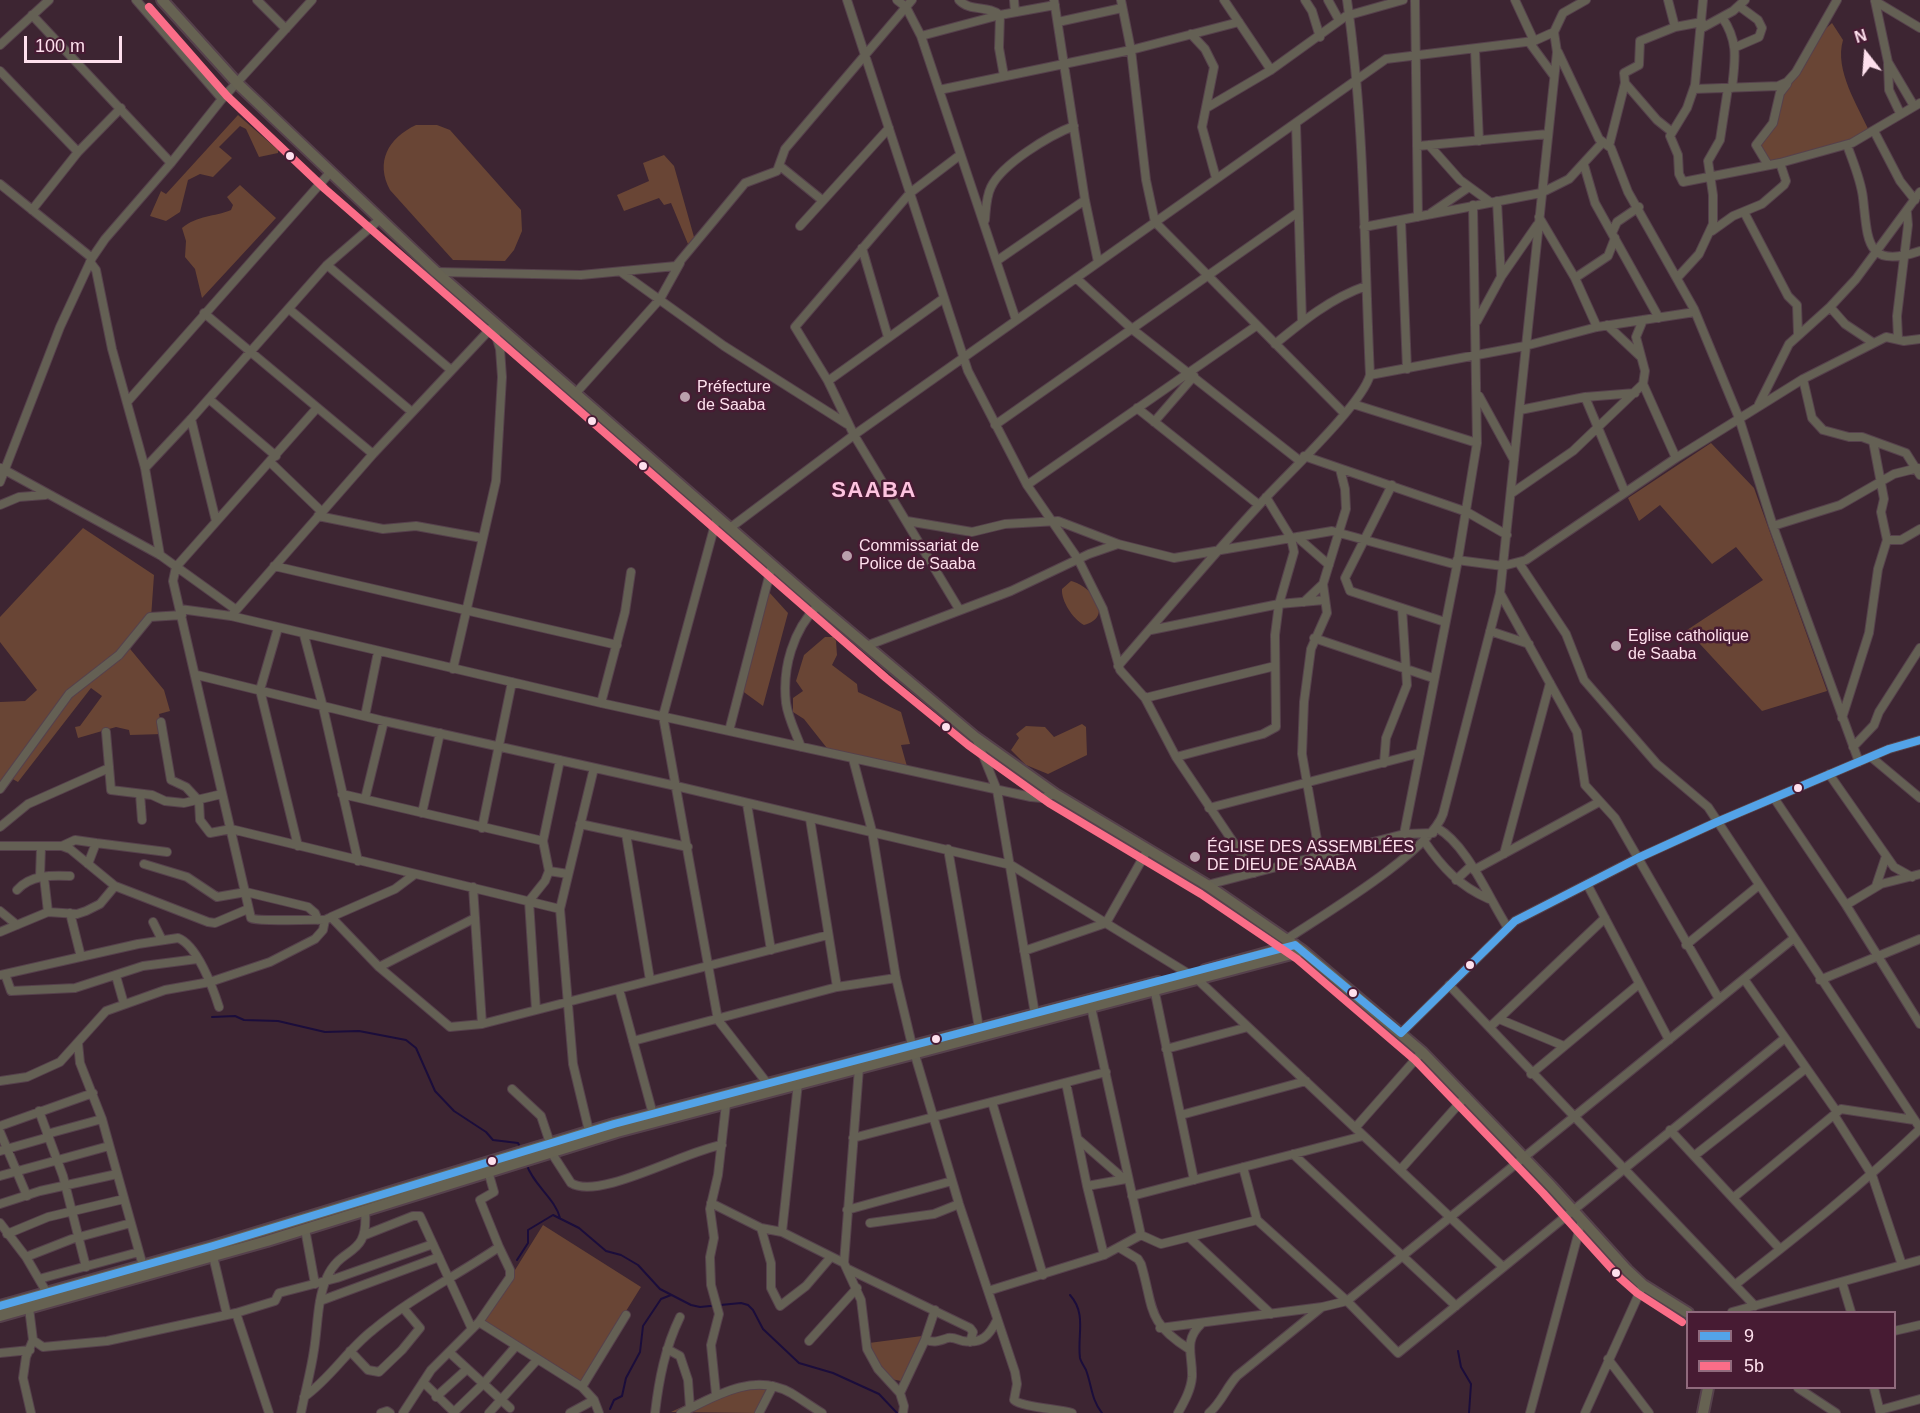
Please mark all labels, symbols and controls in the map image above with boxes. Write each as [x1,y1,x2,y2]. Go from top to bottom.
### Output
scale bar [27,24,124,62]
north arrow [1836,24,1896,84]
text: N [1853,26,1869,46]
text: 100 m [35,36,85,56]
unlabelled marker [284,150,296,162]
place label: Préfecture de Saaba [697,378,771,416]
marker: Préfecture de Saaba [678,390,692,404]
unlabelled marker [586,415,598,427]
unlabelled marker [637,460,649,472]
district label: SAABA [831,478,917,504]
place label: Commissariat de Police de Saaba [859,537,979,575]
marker: Commissariat de Police de Saaba [840,549,854,563]
place label: Eglise catholique de Saaba [1628,627,1749,665]
marker: Eglise catholique de Saaba [1609,639,1623,653]
unlabelled marker [940,721,952,733]
unlabelled marker [1792,782,1804,794]
place label: ÉGLISE DES ASSEMBLÉES DE DIEU DE SAABA [1207,838,1414,876]
marker: ÉGLISE DES ASSEMBLÉES DE DIEU DE SAABA [1188,850,1202,864]
unlabelled marker [1464,959,1476,971]
unlabelled marker [1347,987,1359,999]
unlabelled marker [930,1033,942,1045]
unlabelled marker [486,1155,498,1167]
unlabelled marker [1610,1267,1622,1279]
legend [1686,1311,1896,1389]
text: 9 [1744,1326,1754,1346]
text: 5b [1744,1356,1764,1376]

